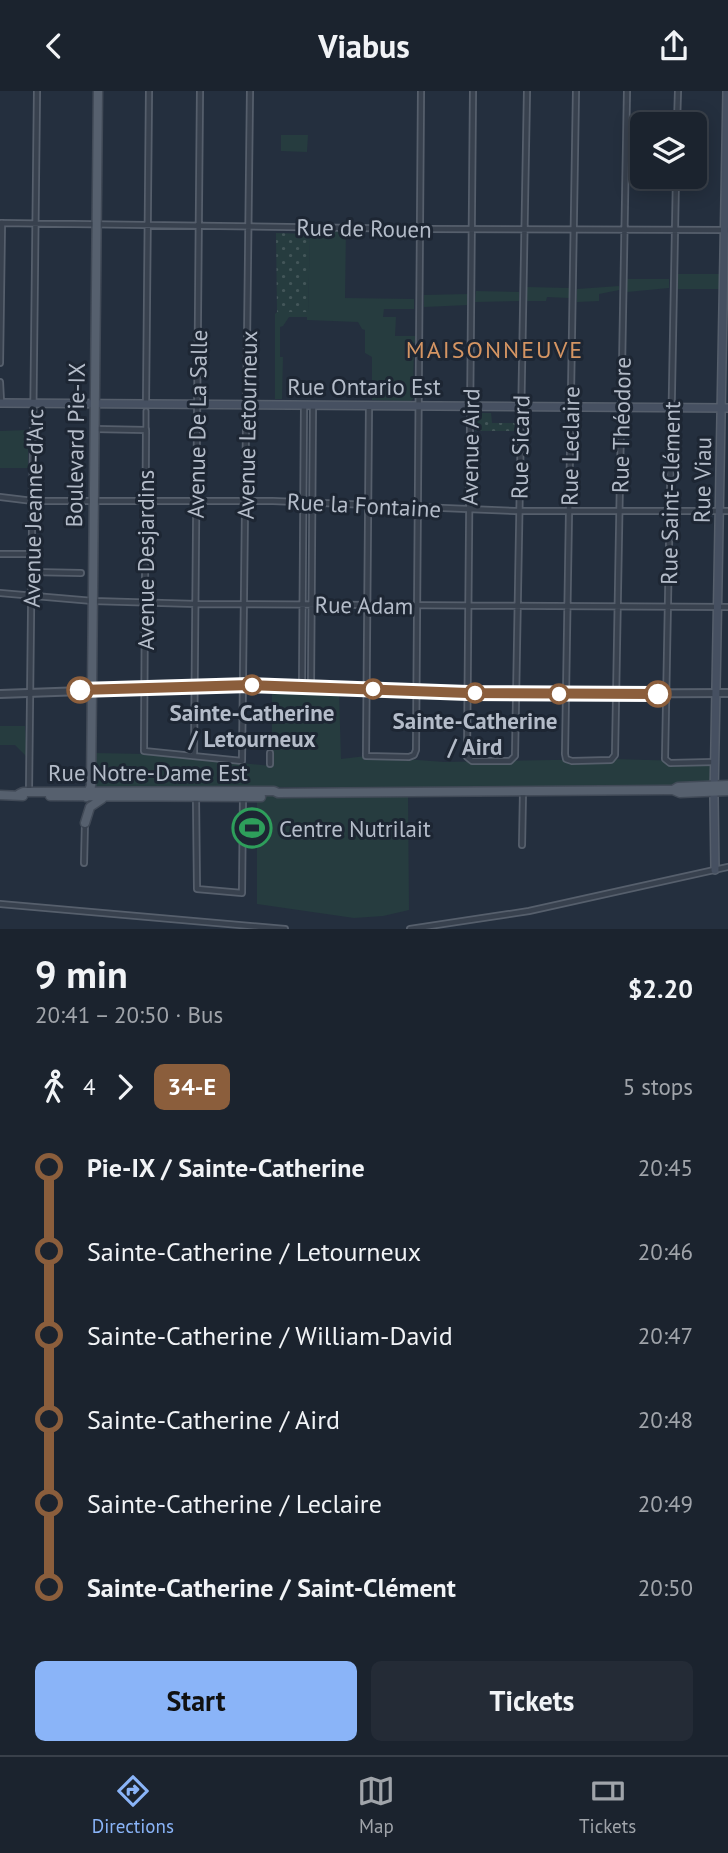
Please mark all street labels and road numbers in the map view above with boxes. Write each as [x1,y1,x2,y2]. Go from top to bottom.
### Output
street label: Rue de Rouen [296,212,432,244]
street label: Avenue De La Salle [181,329,213,519]
street label: Avenue Letourneux [231,330,263,520]
street label: Rue Théodore [605,357,637,493]
street label: Boulevard Pie-IX [59,362,91,528]
street label: Rue Ontario Est [287,372,441,401]
street label: Rue Leclaire [554,386,586,506]
street label: Avenue Aird [454,388,486,506]
street label: Rue Sicard [505,395,535,499]
street label: Rue Saint-Clément [654,401,686,585]
street label: Avenue Jeanne-d'Arc [17,408,49,608]
street label: Rue Viau [687,437,717,523]
street label: Avenue Desjardins [131,470,160,650]
street label: Rue la Fontaine [286,486,442,524]
street label: Rue Adam [314,590,414,620]
street label: Rue Notre-Dame Est [48,758,248,787]

